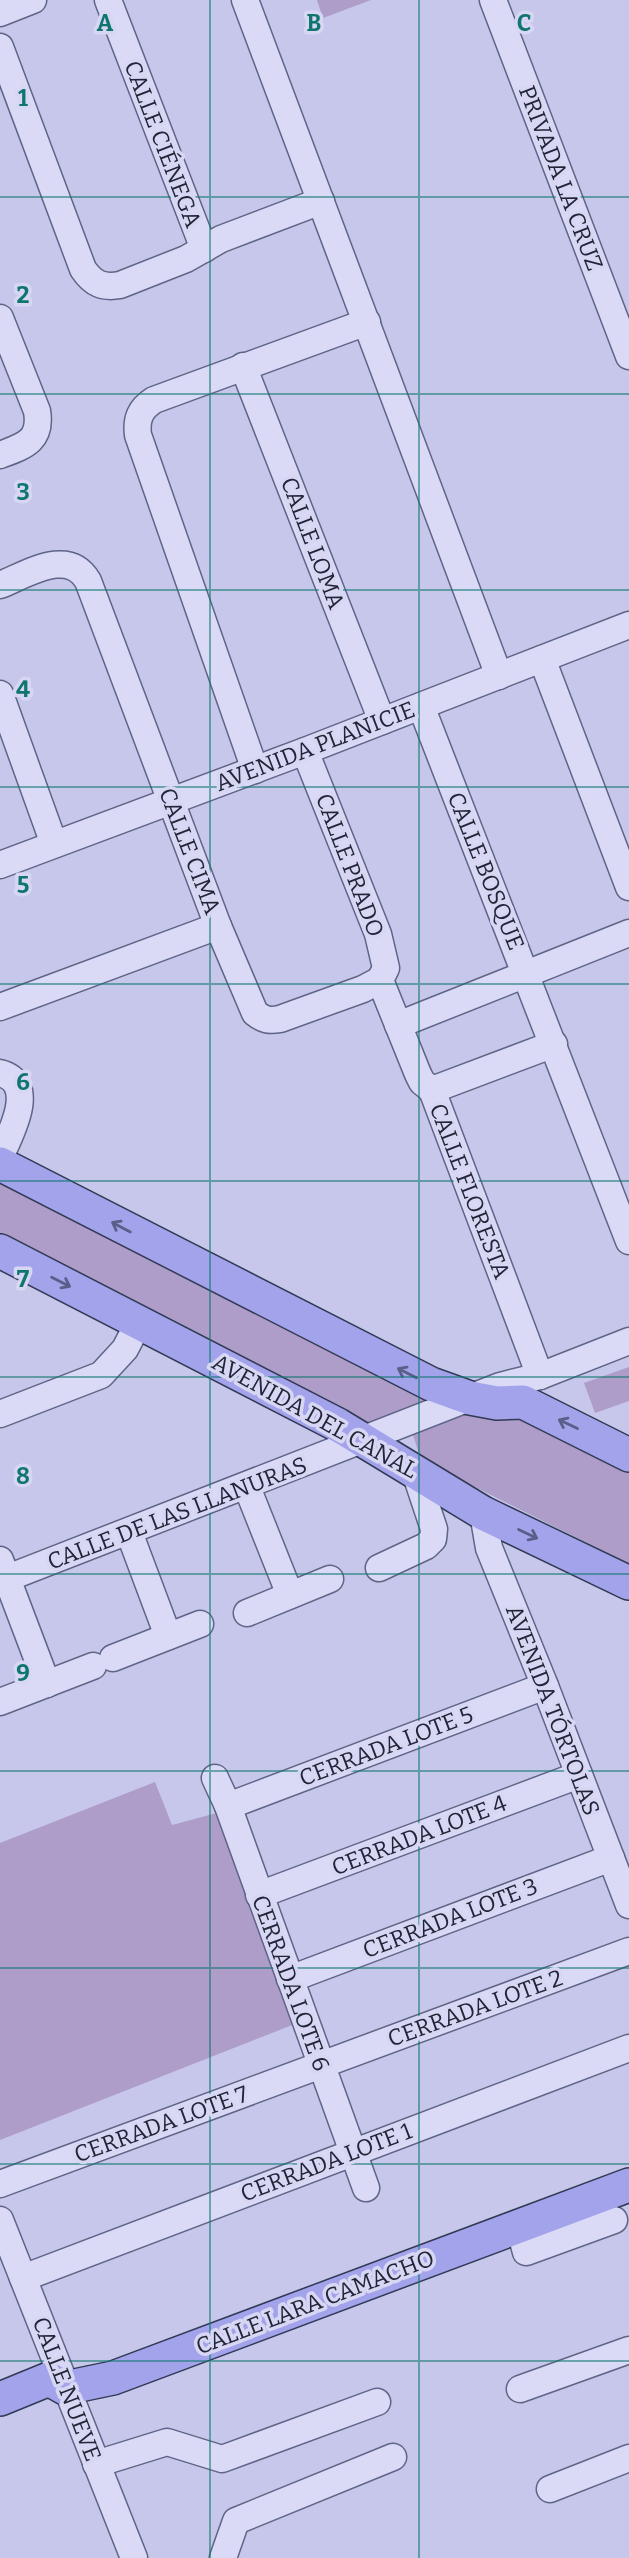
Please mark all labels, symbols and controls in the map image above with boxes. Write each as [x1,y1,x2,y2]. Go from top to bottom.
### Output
text: A [97,9,114,37]
text: B [307,9,321,37]
text: C [517,9,531,37]
street label: CALLE CIÉNEGA [118,57,208,232]
street label: PRIVADA LA CRUZ [513,82,609,274]
text: 1 [18,84,28,112]
text: 2 [17,281,30,309]
street label: CALLE LOMA [275,473,351,614]
text: 3 [16,478,30,506]
text: 4 [16,675,30,703]
street label: AVENIDA PLANICIE [211,695,419,797]
street label: CALLE CIMA [153,784,227,919]
street label: CALLE BOSQUE [442,788,530,954]
street label: CALLE PRADO [310,789,390,941]
text: 5 [17,871,29,899]
text: 6 [16,1068,30,1096]
street label: CALLE FLORESTA [424,1099,517,1283]
one-way arrow [111,1219,132,1233]
text: 7 [17,1265,30,1293]
one-way arrow [50,1276,71,1290]
street label: AVENIDA DEL CANAL [207,1348,423,1484]
one-way arrow [397,1365,418,1379]
one-way arrow [558,1417,579,1431]
street label: CALLE DE LAS LLANURAS [43,1451,311,1575]
text: 8 [16,1462,30,1490]
one-way arrow [517,1528,538,1542]
street label: AVENIDA TÓRTOLAS [500,1601,606,1819]
text: 9 [16,1659,30,1687]
street label: CERRADA LOTE 5 [295,1700,477,1792]
street label: CERRADA LOTE 4 [328,1789,511,1881]
street label: CERRADA LOTE 3 [359,1872,541,1964]
street label: CERRADA LOTE 6 [246,1891,336,2075]
street label: CERRADA LOTE 2 [384,1963,566,2053]
street label: CERRADA LOTE 7 [70,2079,252,2168]
street label: CERRADA LOTE 1 [236,2116,416,2208]
street label: CALLE LARA CAMACHO [192,2244,438,2360]
street label: CALLE NUEVE [27,2313,107,2465]

